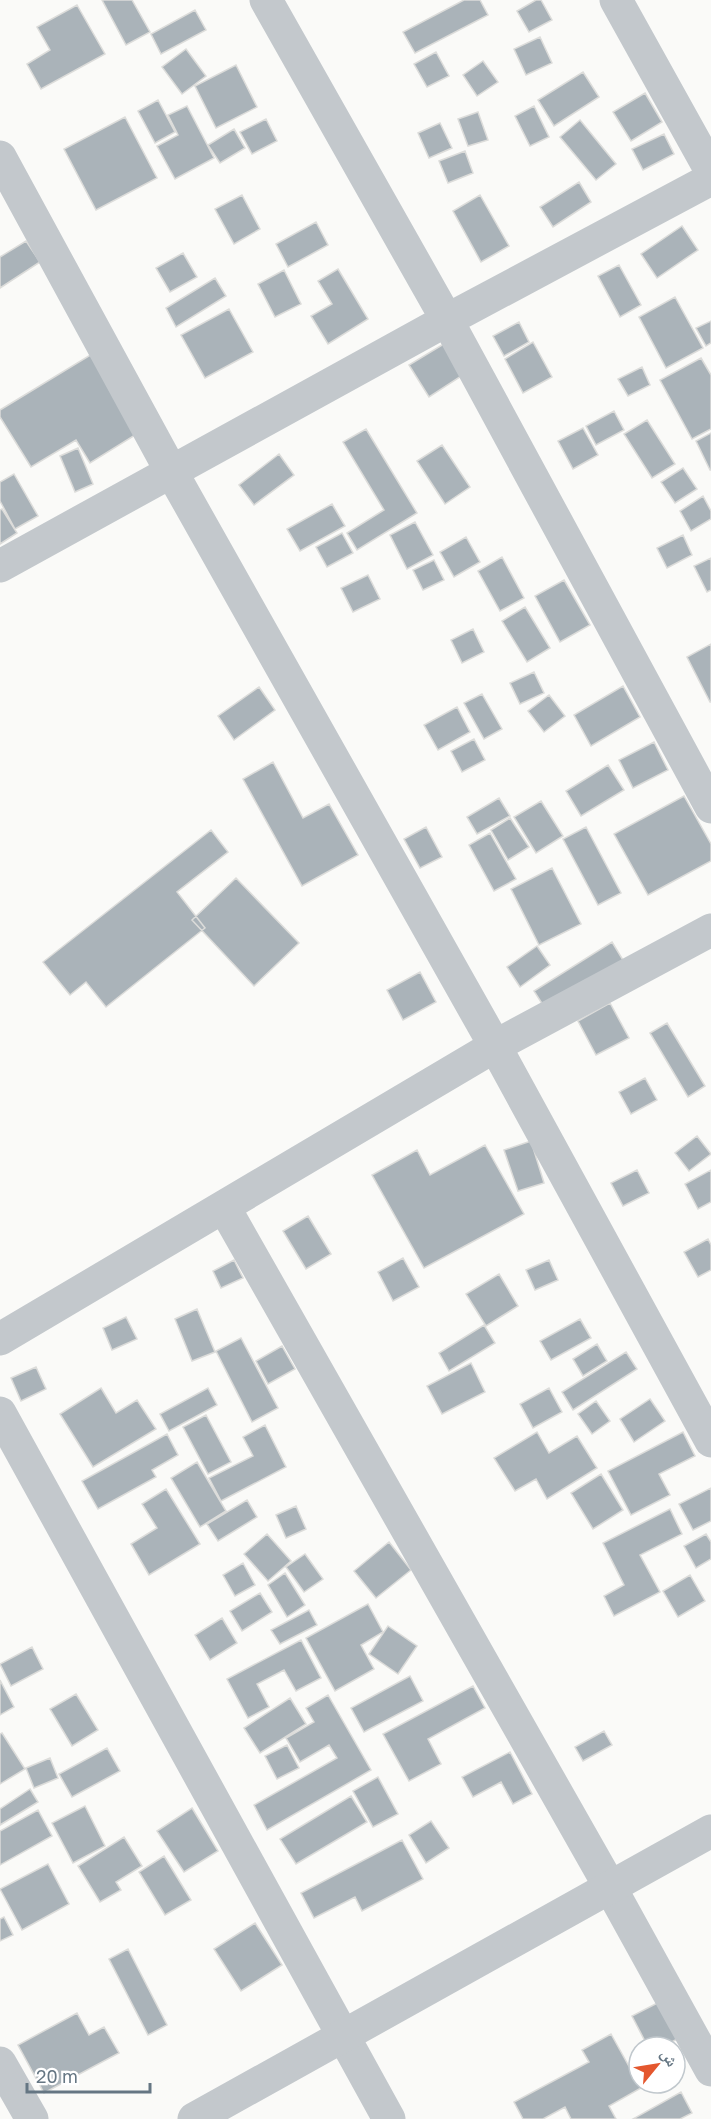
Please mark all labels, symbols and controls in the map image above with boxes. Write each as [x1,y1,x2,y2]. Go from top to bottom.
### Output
north arrow [627,2035,687,2095]
text: ش [657,2045,683,2070]
scale bar [27,2056,150,2094]
text: 20 m [36,2065,78,2087]

